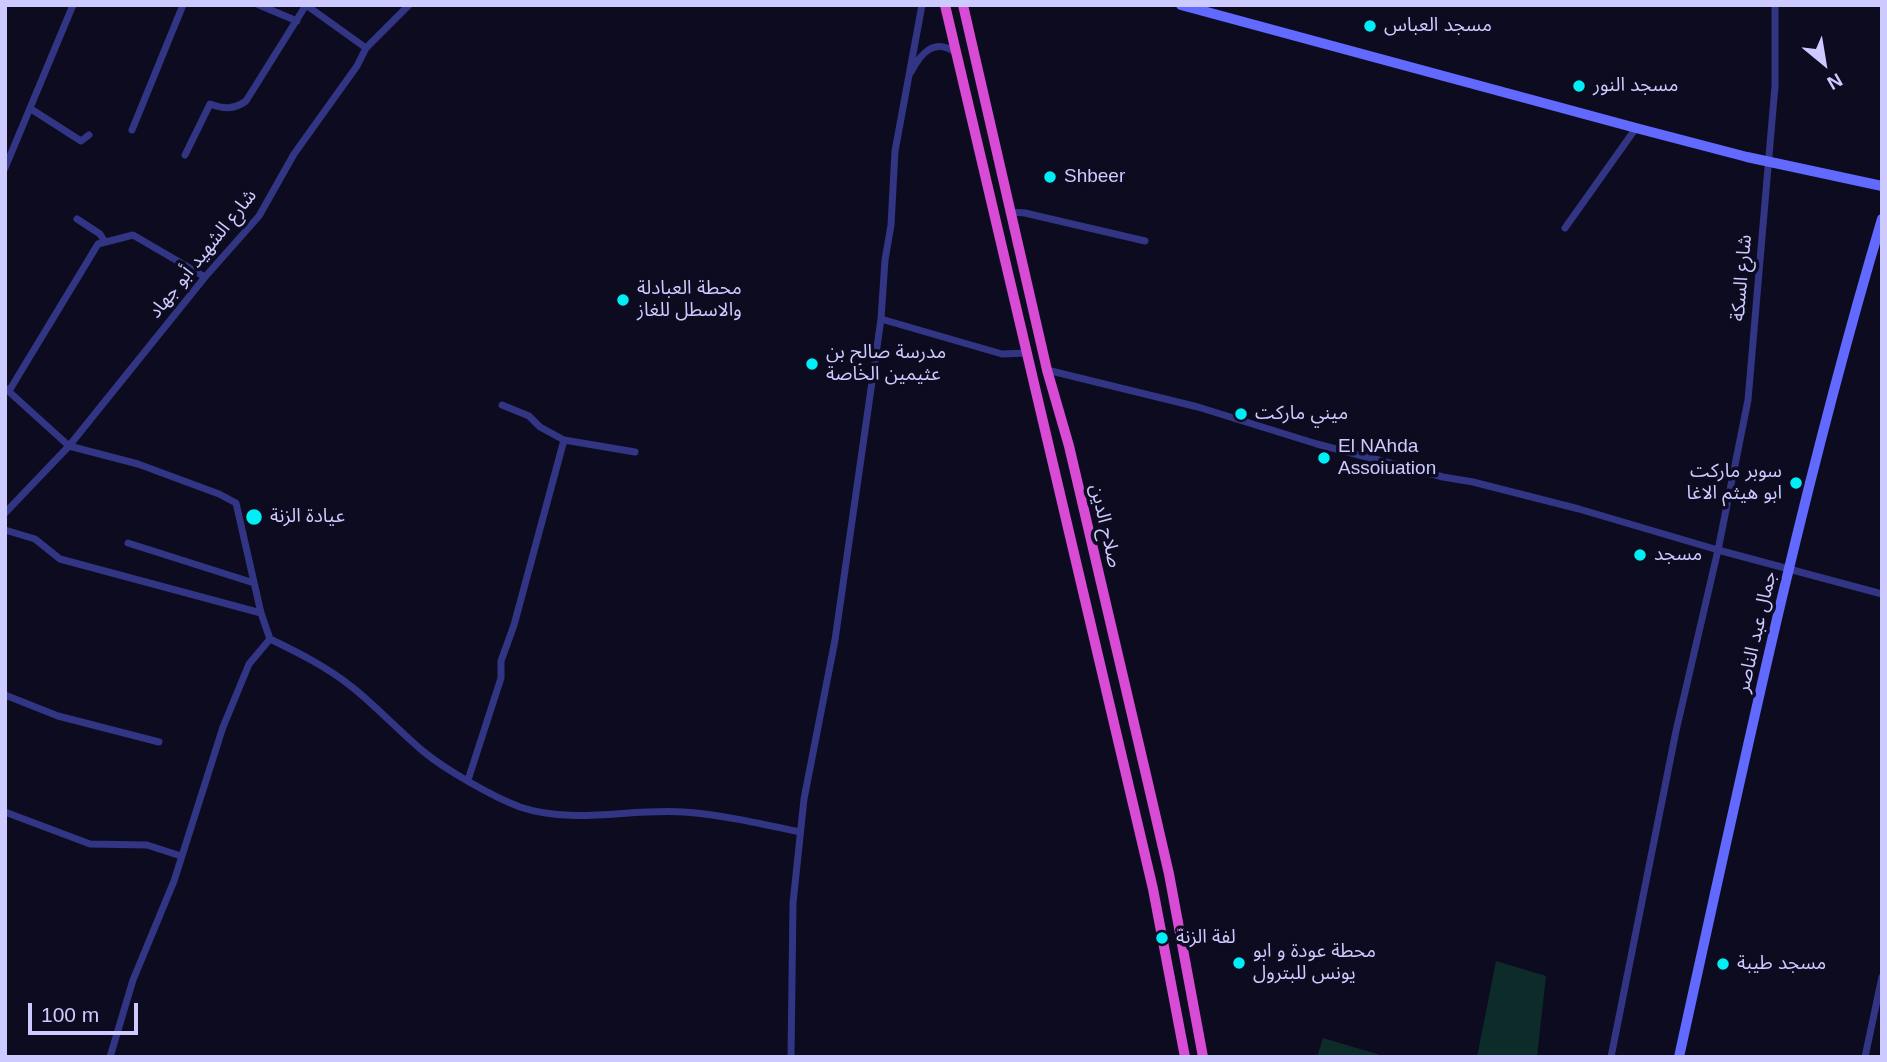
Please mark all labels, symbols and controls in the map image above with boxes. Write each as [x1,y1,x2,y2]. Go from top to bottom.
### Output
place label: مسجد العباس [1384,15,1492,37]
marker: مسجد العباس [1362,18,1378,34]
north arrow [1789,28,1859,98]
text: N [1824,69,1846,94]
place label: مسجد النور [1593,75,1679,97]
marker: مسجد النور [1571,78,1587,94]
place label: Shbeer [1064,166,1125,188]
marker: Shbeer [1042,169,1058,185]
street label: شارع الشهيد أبو جهاد [144,185,262,323]
street label: شارع السكة [1727,234,1757,322]
place label: محطة العبادلة والاسطل للغاز [637,278,742,322]
marker: محطة العبادلة والاسطل للغاز [615,292,631,308]
place label: مدرسة صالح بن عثيمين الخاصة [826,342,946,386]
marker: مدرسة صالح بن عثيمين الخاصة [804,356,820,372]
place label: ميني ماركت [1255,403,1348,425]
marker: ميني ماركت [1233,406,1249,422]
place label: El NAhda Assoiuation [1338,436,1436,480]
marker: El NAhda Assoiuation [1316,450,1332,466]
place label: سوبر ماركت ابو هيثم الاغا [1686,461,1782,505]
marker: سوبر ماركت ابو هيثم الاغا [1788,475,1804,491]
street label: صلاح الدين [1084,482,1126,570]
place label: عيادة الزنة [270,506,345,528]
marker: عيادة الزنة [244,507,264,527]
place label: مسجد [1654,544,1702,566]
marker: مسجد [1632,547,1648,563]
street label: جمال عبد الناصر [1732,569,1782,695]
place label: لفة الزنة [1176,927,1236,949]
marker: لفة الزنة [1154,930,1170,946]
place label: محطة عودة و ابو يونس للبترول [1253,941,1376,985]
place label: مسجد طيبة [1737,953,1826,975]
marker: محطة عودة و ابو يونس للبترول [1231,955,1247,971]
marker: مسجد طيبة [1715,956,1731,972]
scale bar [32,988,142,1032]
text: 100 m [41,1003,99,1026]

